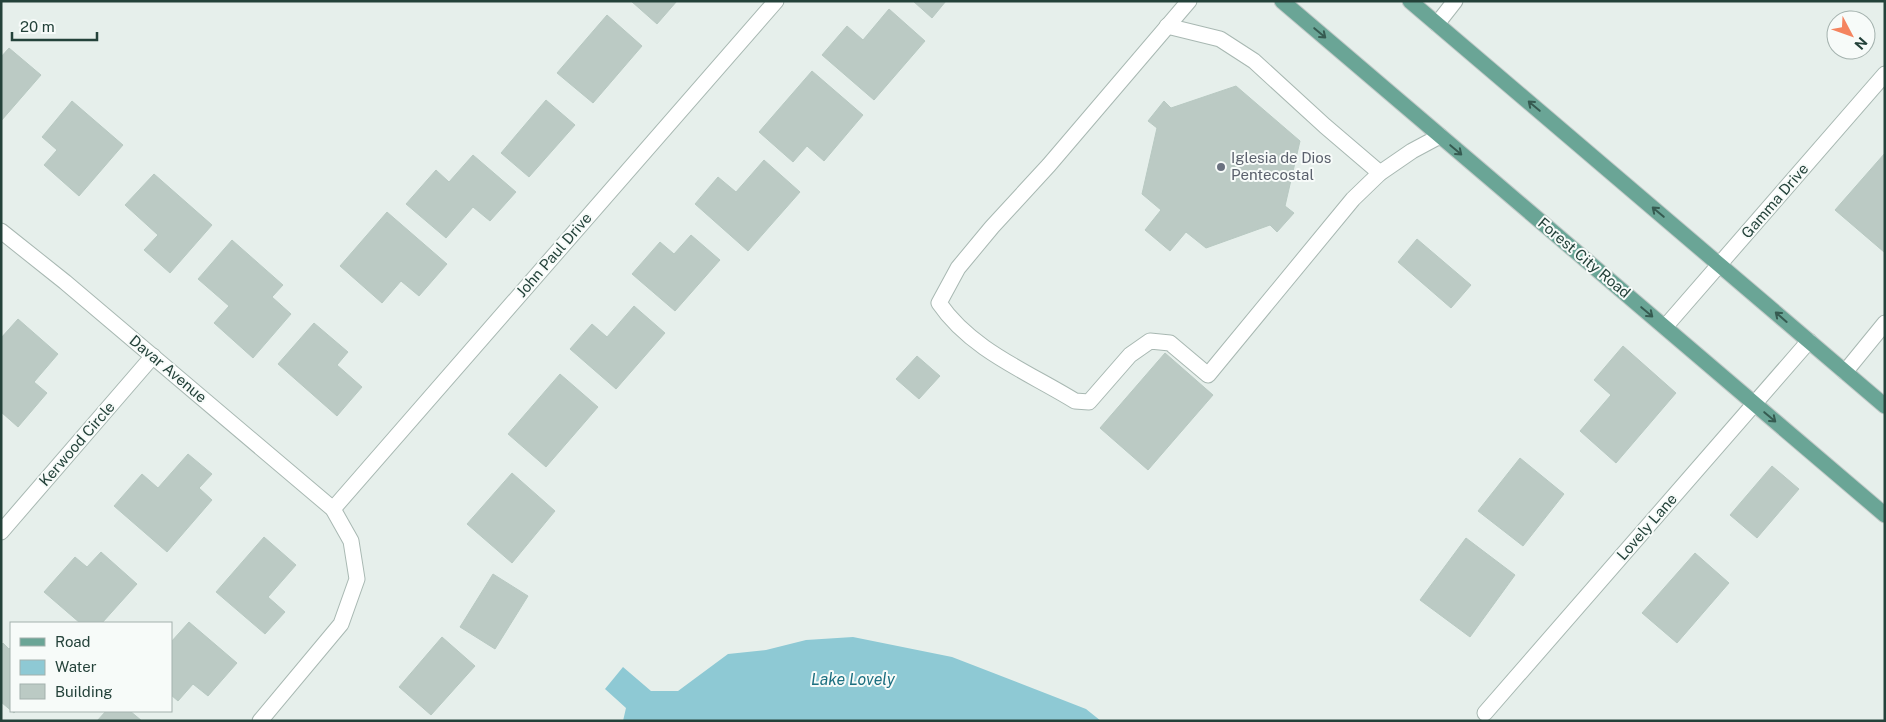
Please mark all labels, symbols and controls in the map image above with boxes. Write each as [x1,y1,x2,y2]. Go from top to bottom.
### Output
scale bar [12,10,98,42]
north arrow [1826,10,1876,60]
text: 20 m [20,18,55,35]
one-way arrow [1313,27,1326,39]
text: N [1851,34,1870,53]
one-way arrow [1528,101,1541,112]
one-way arrow [1450,144,1463,155]
place label: Iglesia de Dios Pentecostal [1231,149,1331,183]
street label: Gamma Drive [1738,160,1812,241]
marker: Iglesia de Dios Pentecostal [1215,161,1227,173]
one-way arrow [1651,206,1664,217]
street label: John Paul Drive [512,209,595,300]
street label: Forest City Road [1535,214,1634,301]
one-way arrow [1640,306,1653,318]
one-way arrow [1775,312,1788,323]
street label: Davar Avenue [126,332,210,406]
street label: Kerwood Circle [35,398,118,489]
one-way arrow [1764,412,1777,423]
street label: Lovely Lane [1613,490,1680,563]
legend [10,622,172,712]
text: Road [55,633,91,650]
text: Water [55,658,97,675]
water label: Lake Lovely [811,670,896,689]
text: Building [55,683,113,700]

